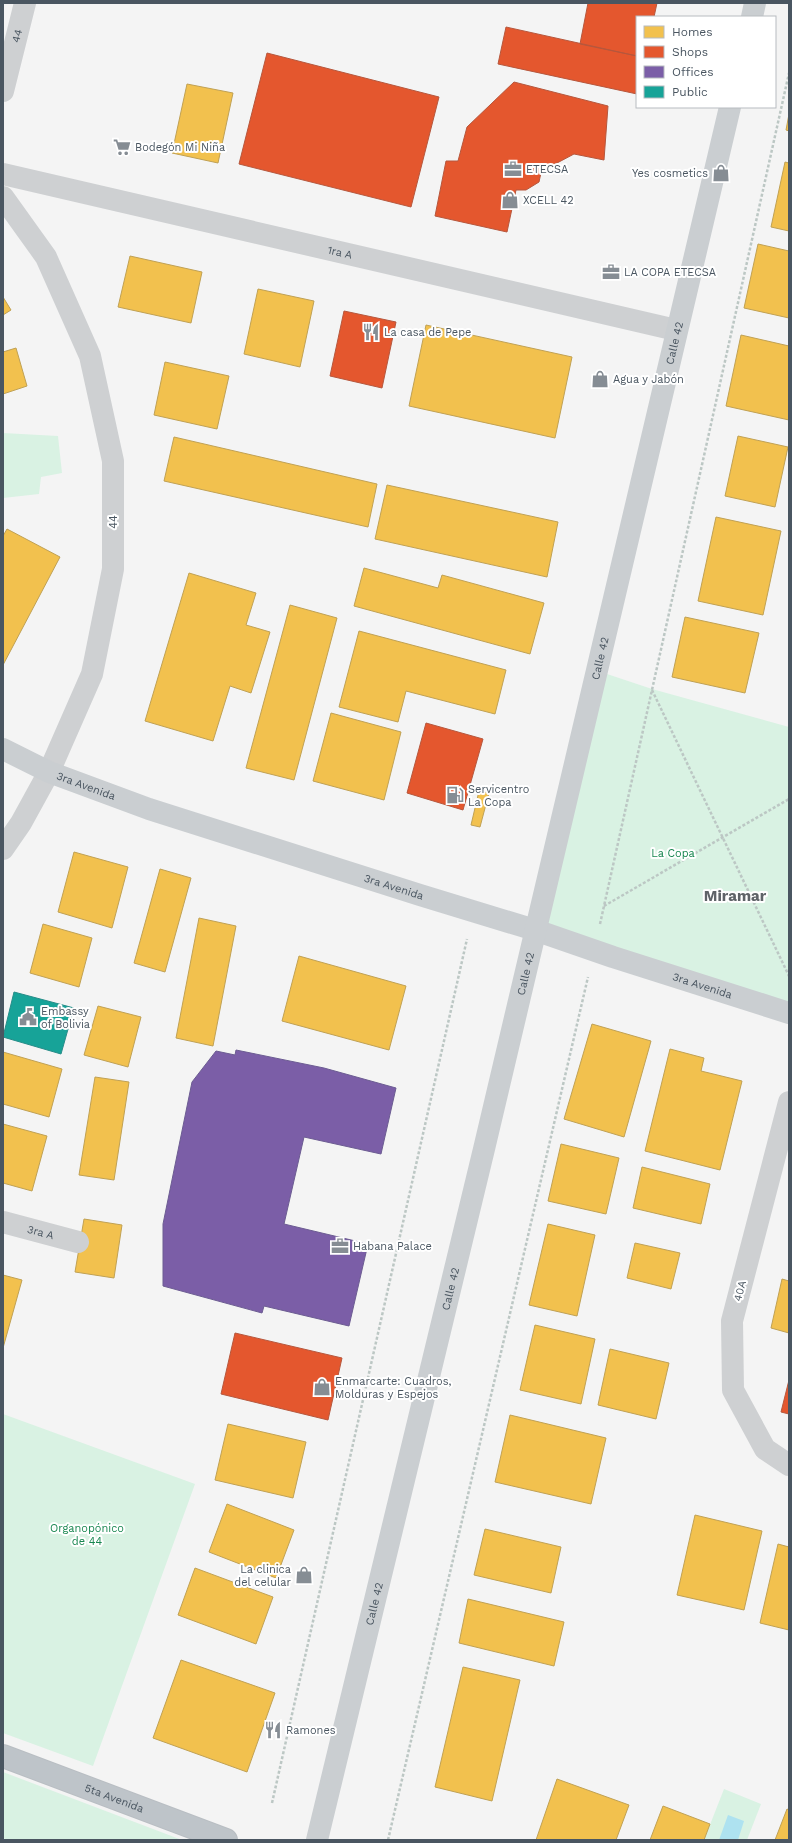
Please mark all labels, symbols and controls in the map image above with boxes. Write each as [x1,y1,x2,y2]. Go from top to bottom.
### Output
legend [636,16,776,108]
text: Homes [672,25,713,39]
street label: 44 [9,27,25,44]
text: Shops [672,45,708,59]
text: Offices [672,65,714,79]
text: Public [672,85,708,99]
supermarket icon: Bodegón Mi Niña [112,137,132,157]
place label: Bodegón Mi Niña [135,141,225,154]
office icon: ETECSA [503,159,523,179]
place label: ETECSA [526,163,568,176]
shop icon: Yes cosmetics [711,163,731,183]
place label: Yes cosmetics [632,167,708,180]
shop icon: XCELL 42 [500,190,520,210]
place label: XCELL 42 [523,194,574,207]
street label: 1ra A [326,243,354,261]
office icon: LA COPA ETECSA [601,262,621,282]
place label: LA COPA ETECSA [624,266,716,279]
street label: Calle 42 [663,320,686,366]
restaurant icon: La casa de Pepe [361,322,381,342]
place label: La casa de Pepe [384,326,471,339]
shop icon: Agua y Jabón [590,369,610,389]
place label: Agua y Jabón [613,373,684,386]
street label: 44 [107,515,120,529]
street label: Calle 42 [588,636,611,681]
street label: 3ra Avenida [55,769,117,803]
place label: Servicentro La Copa [468,783,529,809]
fuel station icon: Servicentro La Copa [445,785,465,805]
park label: La Copa [651,847,695,860]
street label: 3ra Avenida [362,871,425,902]
district label: Miramar [704,887,767,905]
street label: Calle 42 [514,951,537,997]
street label: 3ra Avenida [671,970,734,1001]
place label: Embassy of Bolivia [41,1005,90,1031]
public building icon: Embassy of Bolivia [18,1007,38,1027]
street label: 3ra A [26,1222,56,1242]
office icon: Habana Palace [330,1236,350,1256]
place label: Habana Palace [353,1240,432,1253]
street label: Calle 42 [439,1266,462,1312]
street label: 40A [731,1279,749,1303]
place label: Enmarcarte: Cuadros, Molduras y Espejos [335,1375,452,1401]
shop icon: Enmarcarte: Cuadros, Molduras y Espejos [312,1377,332,1397]
park label: Organopónico de 44 [50,1522,124,1548]
place label: La clinica del celular [234,1563,292,1589]
shop icon: La clinica del celular [294,1565,314,1585]
street label: Calle 42 [363,1581,386,1627]
restaurant icon: Ramones [263,1720,283,1740]
place label: Ramones [286,1724,336,1737]
street label: 5ta Avenida [83,1781,146,1815]

